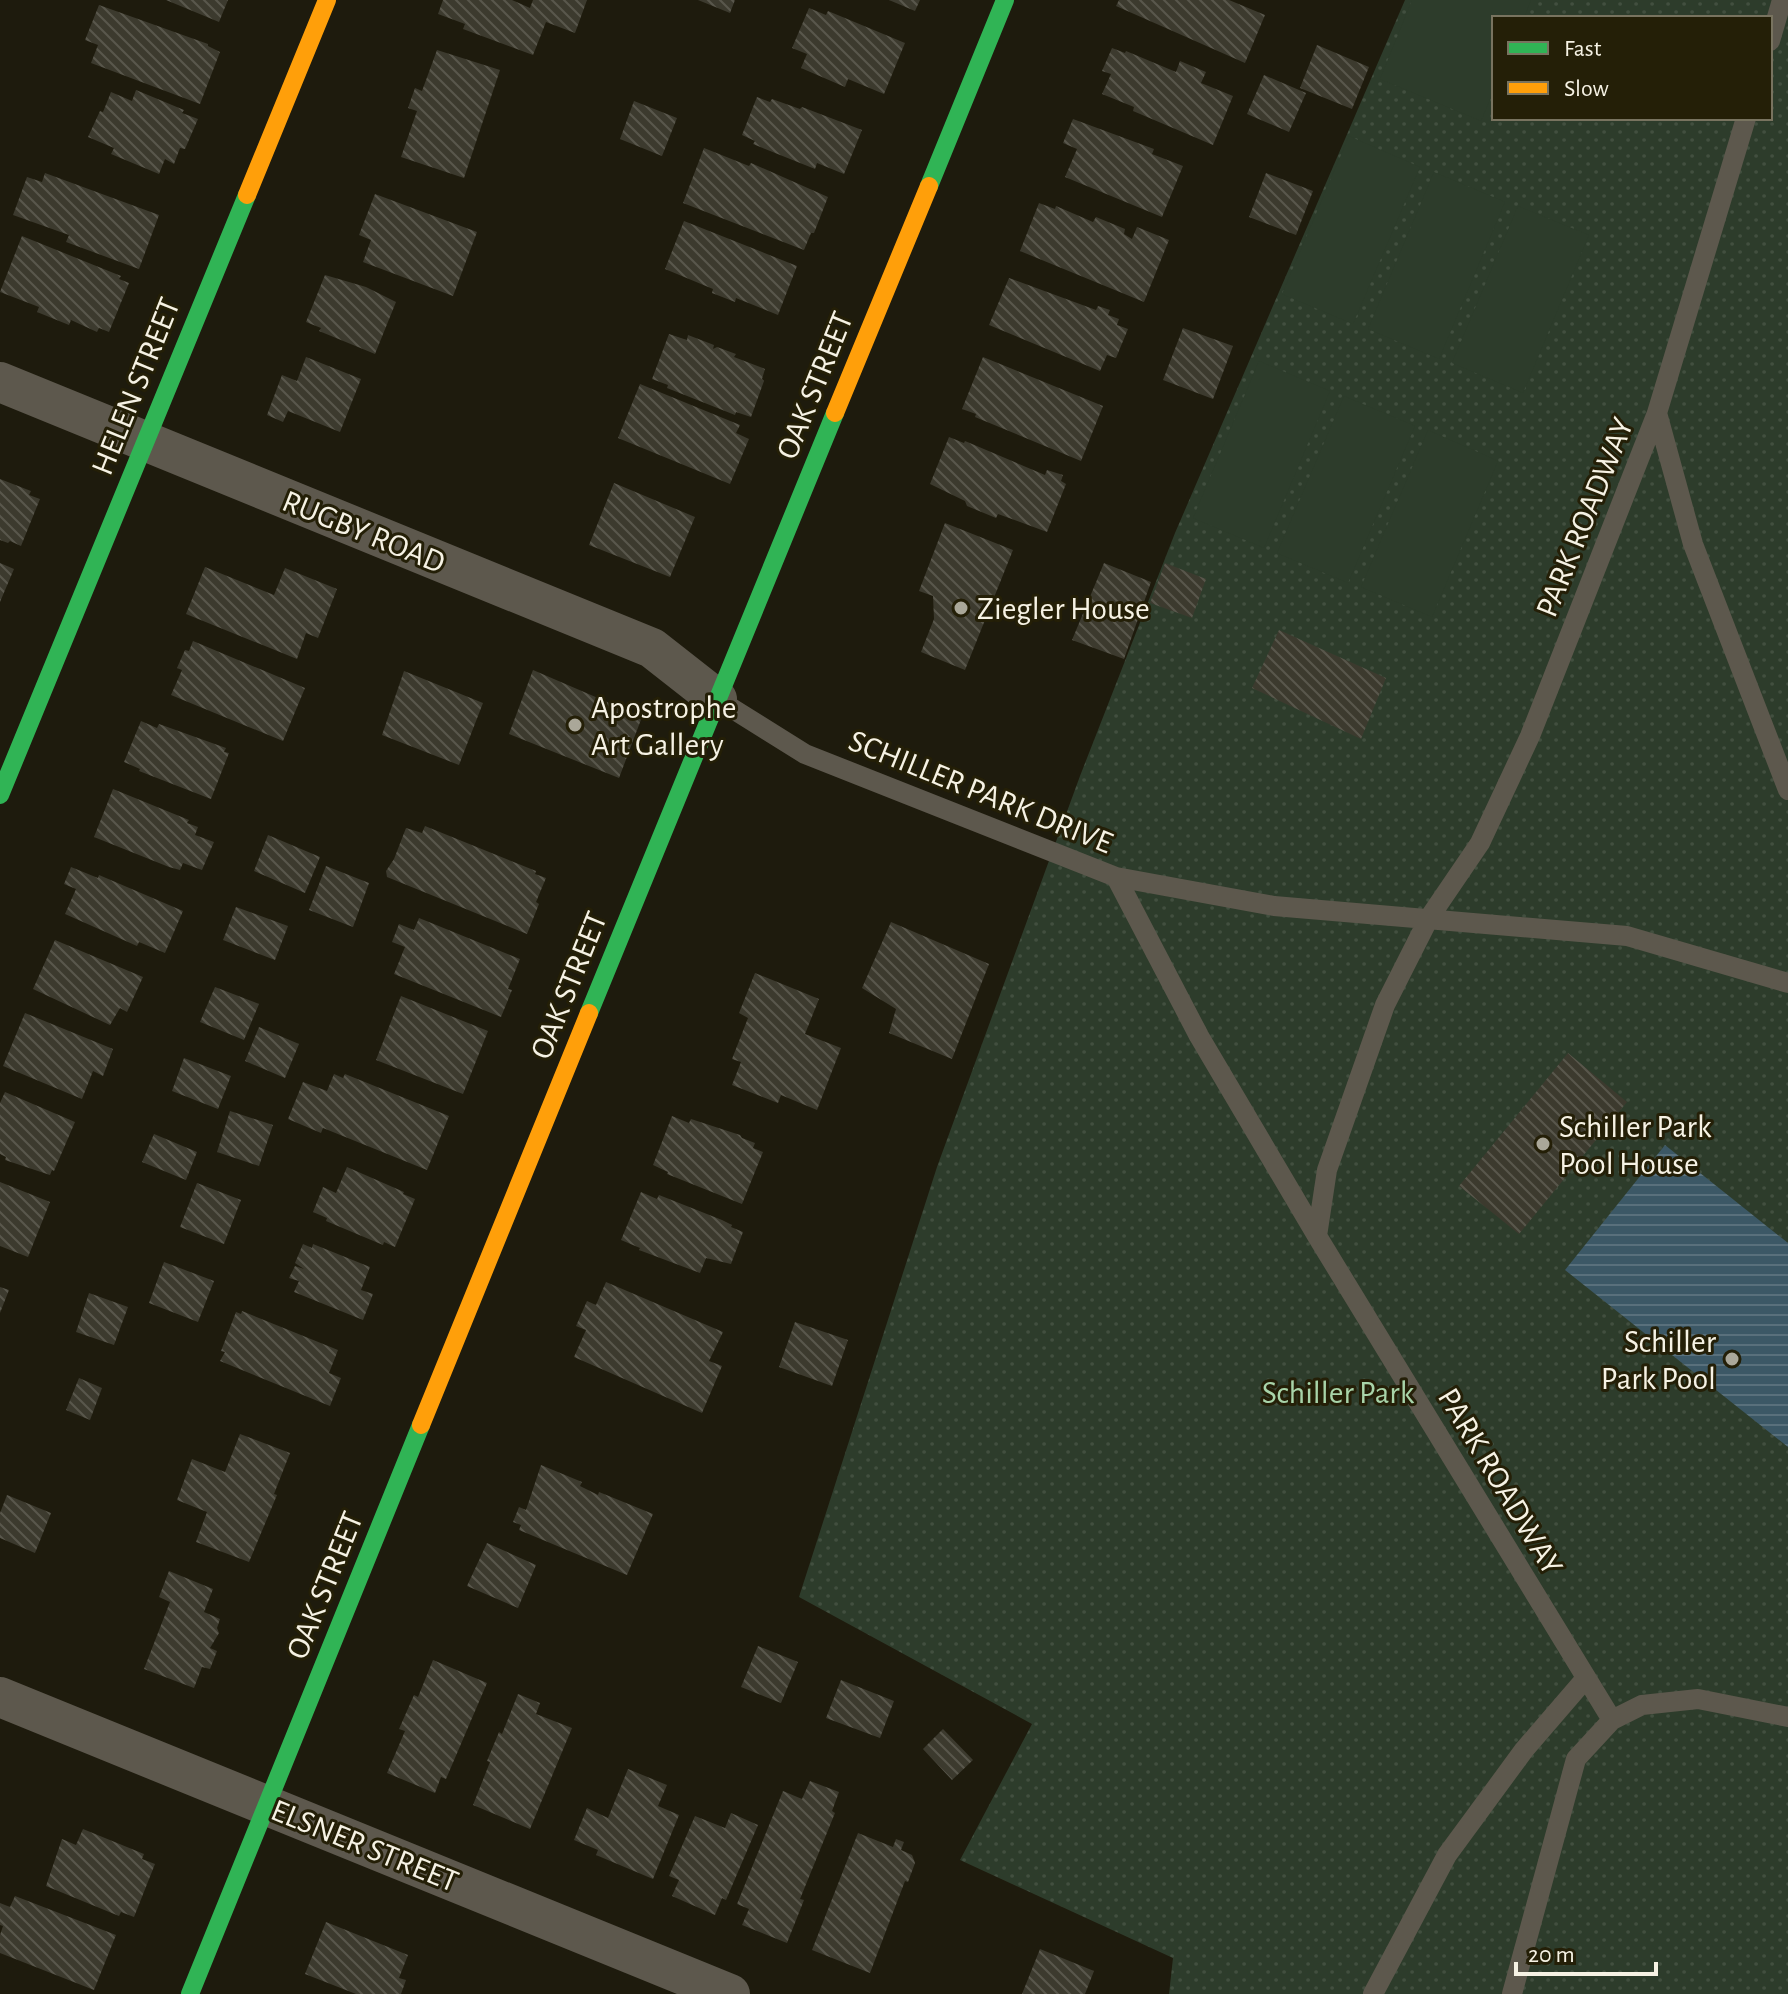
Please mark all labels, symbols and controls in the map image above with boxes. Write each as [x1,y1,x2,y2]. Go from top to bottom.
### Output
legend [1492,16,1772,120]
text: Fast [1564,37,1602,61]
text: Slow [1564,77,1609,101]
street label: HELEN STREET [86,293,186,479]
street label: OAK STREET [771,307,859,464]
street label: PARK ROADWAY [1530,413,1639,622]
street label: RUGBY ROAD [278,485,449,579]
place label: Ziegler House [977,593,1150,625]
marker: Ziegler House [952,599,970,617]
place label: Apostrophe Art Gallery [591,692,737,761]
marker: Apostrophe Art Gallery [566,716,584,734]
street label: SCHILLER PARK DRIVE [844,724,1117,859]
street label: OAK STREET [525,907,613,1064]
place label: Schiller Park Pool House [1559,1111,1712,1180]
marker: Schiller Park Pool House [1534,1135,1552,1153]
place label: Schiller Park Pool [1601,1326,1717,1395]
marker: Schiller Park Pool [1723,1350,1741,1368]
park label: Schiller Park [1262,1377,1415,1409]
street label: PARK ROADWAY [1432,1383,1568,1581]
street label: OAK STREET [281,1507,369,1664]
street label: ELSNER STREET [267,1794,463,1898]
scale bar [1516,1926,1656,1976]
text: 20 m [1528,1943,1575,1967]

